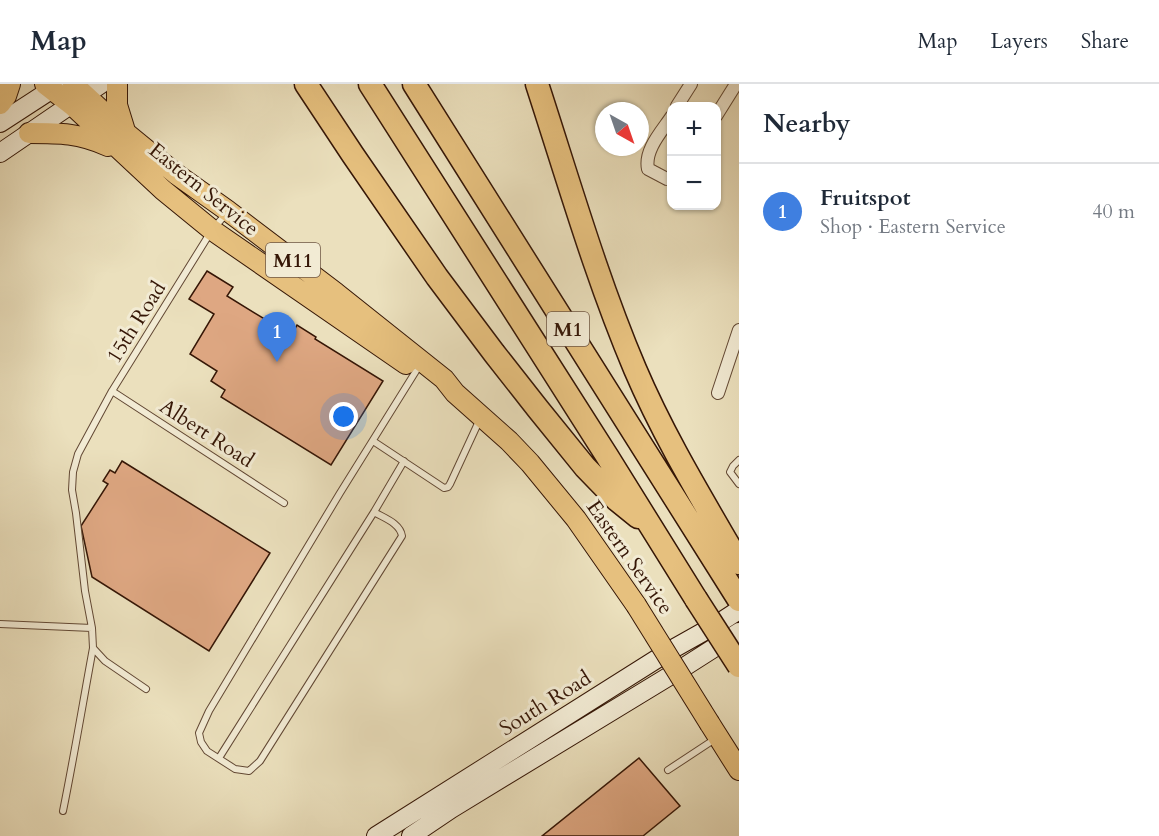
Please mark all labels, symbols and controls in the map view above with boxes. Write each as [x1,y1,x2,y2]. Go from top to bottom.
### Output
text: Map [30,22,87,60]
text: Map [918,27,958,56]
text: Layers [991,27,1048,56]
text: Share [1081,27,1129,56]
north arrow [595,102,649,156]
map controls [667,102,721,210]
button: + [667,102,721,156]
text: Nearby [763,106,851,141]
street label: Eastern Service [143,136,265,243]
button: − [667,156,721,210]
text: Fruitspot [820,183,910,213]
text: 1 [777,198,788,225]
text: 40 m [1092,198,1135,225]
text: Shop · Eastern Service [820,213,1006,240]
road number: M11 [266,243,320,277]
street label: 15th Road [100,276,173,369]
pin: 1 [258,312,296,362]
road number: M1 [547,312,589,346]
street label: Albert Road [154,392,260,475]
your location [329,402,358,431]
street label: Eastern Service [579,494,680,620]
street label: South Road [494,664,597,743]

